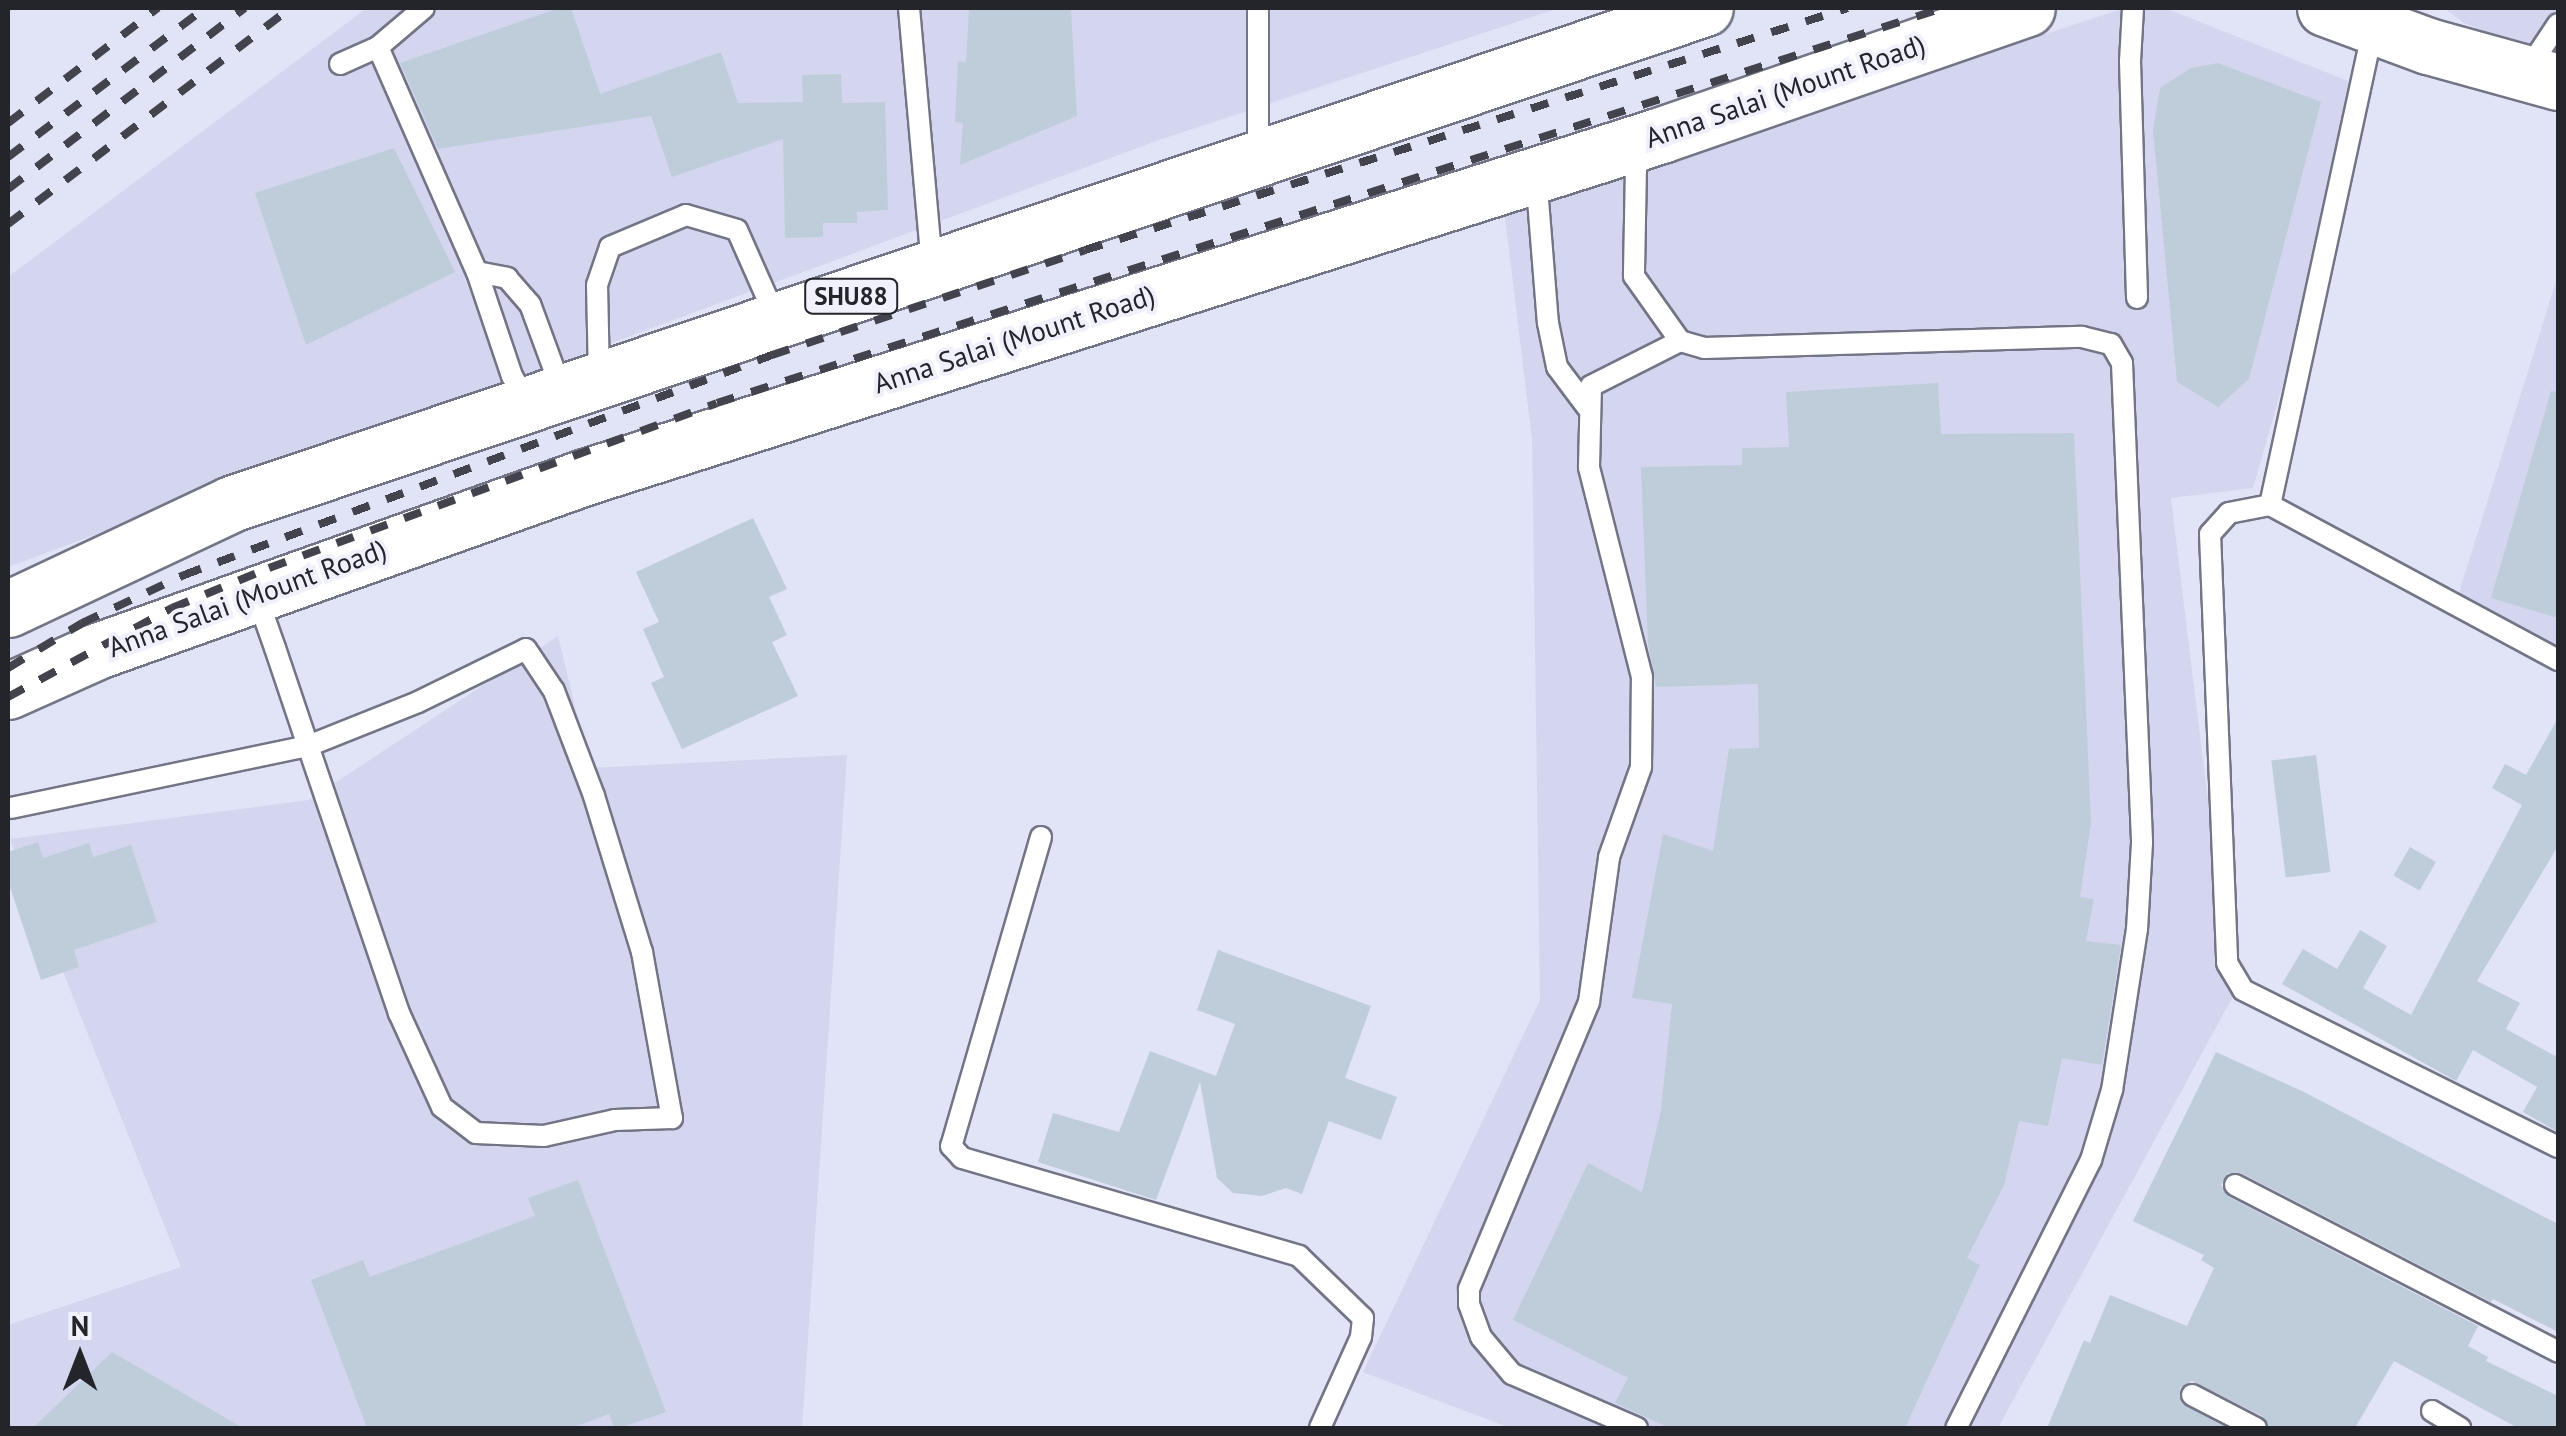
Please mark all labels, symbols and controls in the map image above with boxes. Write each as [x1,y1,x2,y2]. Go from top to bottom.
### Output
street label: Anna Salai (Mount Road) [1641,27,1929,155]
road number: SHU88 [804,276,898,316]
street label: Anna Salai (Mount Road) [869,278,1159,400]
street label: Anna Salai (Mount Road) [103,532,391,664]
north arrow [30,1306,130,1406]
text: N [71,1307,89,1344]

